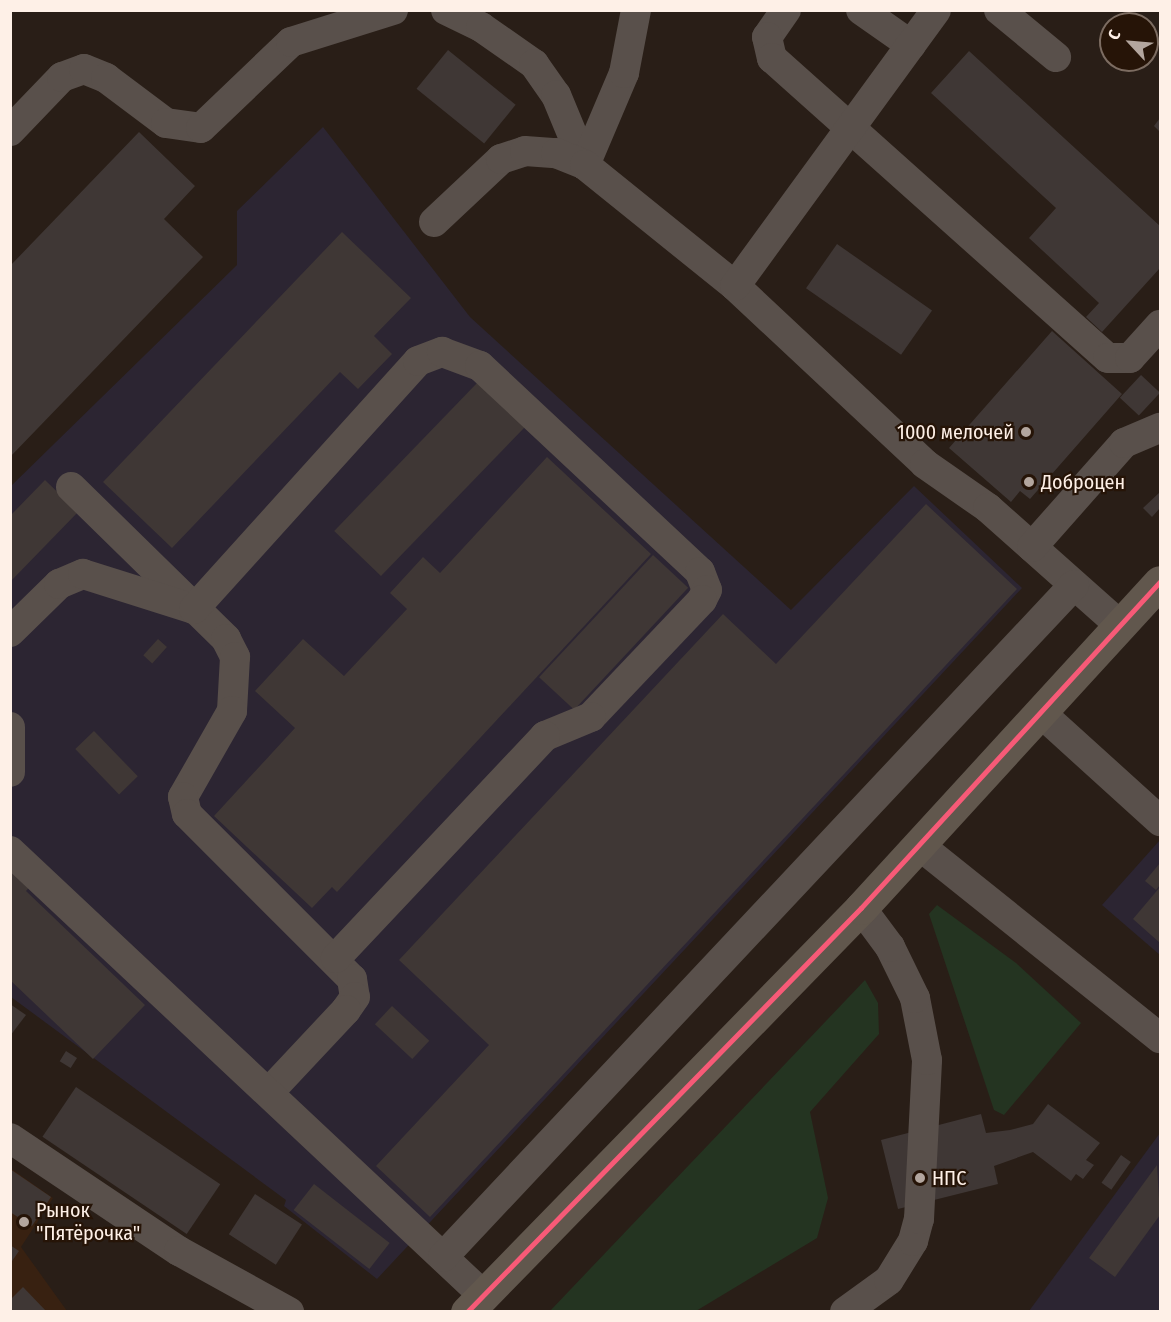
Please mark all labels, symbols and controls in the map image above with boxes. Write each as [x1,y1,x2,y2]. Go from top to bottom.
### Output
north arrow [1099,12,1159,72]
text: С [1104,27,1125,43]
place label: 1000 мелочей [897,420,1014,444]
marker: 1000 мелочей [1019,425,1033,439]
place label: Доброцен [1041,470,1125,494]
marker: Доброцен [1022,475,1036,489]
place label: НПС [932,1166,966,1190]
marker: НПС [913,1171,927,1185]
place label: Рынок "Пятёрочка" [36,1198,140,1245]
marker: Рынок "Пятёрочка" [17,1215,31,1229]

